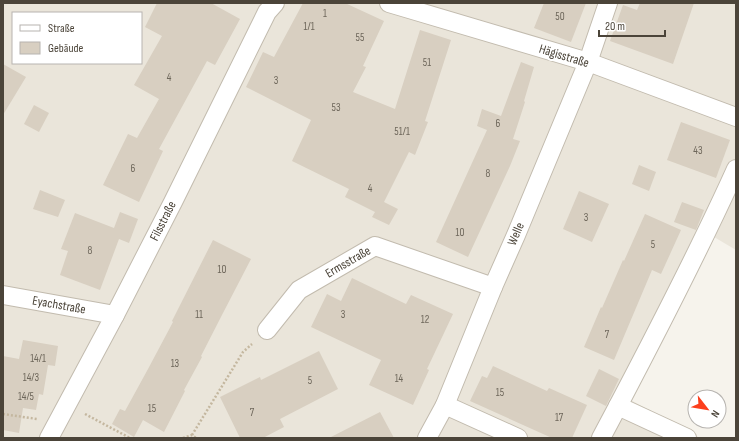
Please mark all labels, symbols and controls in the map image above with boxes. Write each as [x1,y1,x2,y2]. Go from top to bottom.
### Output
house number: 1 [323,7,327,20]
house number: 50 [555,10,565,23]
legend [12,12,142,64]
scale bar [599,12,665,38]
text: 20 m [605,19,625,34]
house number: 1/1 [303,20,315,33]
text: Straße [48,21,75,36]
house number: 55 [356,31,364,44]
text: Gebäude [48,41,83,56]
street label: Hägisstraße [537,41,591,71]
house number: 51 [423,56,431,69]
house number: 4 [167,71,172,84]
house number: 3 [274,74,279,87]
house number: 53 [331,101,341,114]
house number: 6 [496,117,501,130]
house number: 51/1 [394,125,410,138]
house number: 43 [693,144,703,157]
house number: 6 [131,162,136,175]
house number: 8 [486,167,491,180]
house number: 4 [368,182,373,195]
street label: Filsstraße [146,199,180,243]
house number: 3 [584,211,589,224]
street label: Welle [504,220,528,248]
house number: 10 [456,226,464,239]
house number: 5 [651,238,655,251]
street label: Ermsstraße [322,243,374,281]
house number: 8 [88,244,93,257]
house number: 10 [218,263,226,276]
street label: Eyachstraße [31,292,87,318]
house number: 11 [195,308,203,321]
house number: 3 [341,308,346,321]
house number: 12 [421,313,430,326]
house number: 7 [605,328,610,341]
house number: 14/1 [30,352,46,365]
house number: 13 [171,357,180,370]
house number: 14/3 [23,371,40,384]
house number: 14 [395,372,404,385]
house number: 5 [308,374,312,387]
house number: 15 [496,386,504,399]
north arrow [687,389,727,429]
house number: 14/5 [18,390,34,403]
house number: 15 [148,402,156,415]
house number: 7 [250,406,255,419]
text: N [708,408,722,420]
house number: 17 [555,411,564,424]

